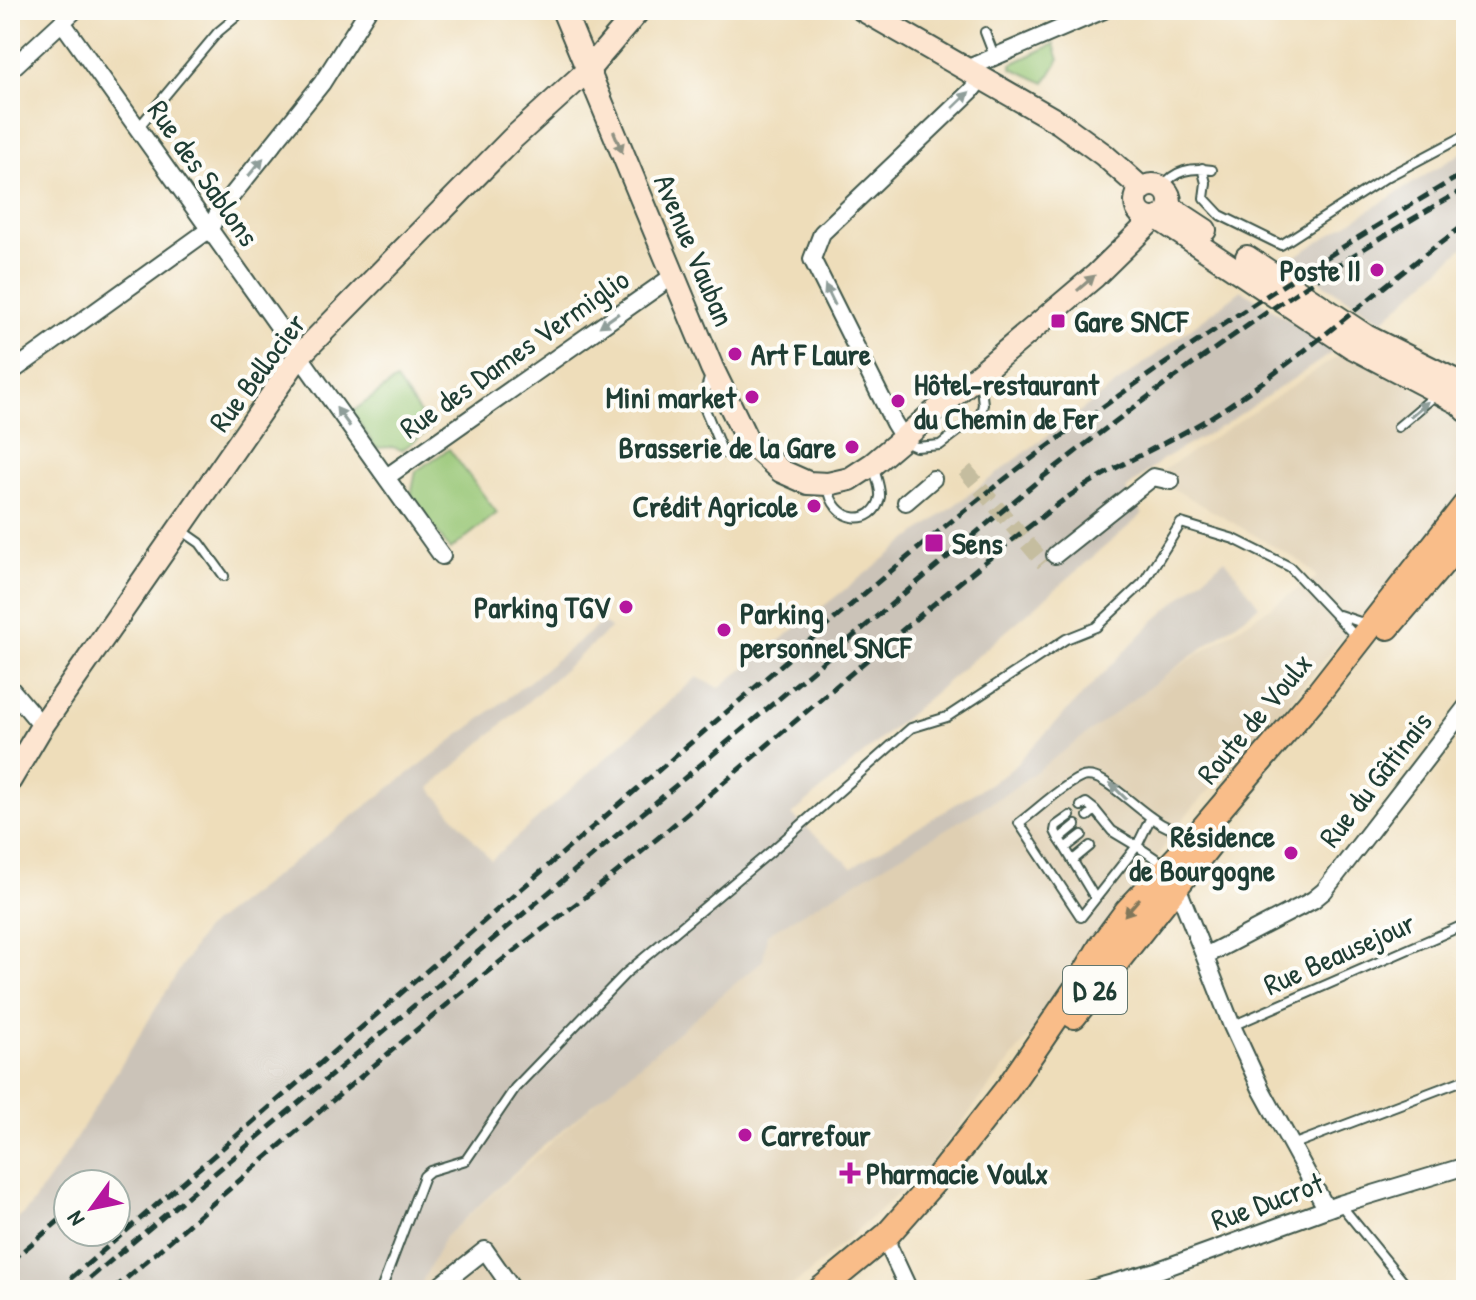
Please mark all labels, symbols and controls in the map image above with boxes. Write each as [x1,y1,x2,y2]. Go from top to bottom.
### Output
street label: Rue des Sablons [139,92,269,254]
one-way arrow [951,92,970,110]
one-way arrow [611,130,624,154]
one-way arrow [247,157,264,177]
street label: Avenue Vauban [645,168,745,332]
place label: Poste II [1280,250,1361,290]
street label: Rue des Dames Vermiglio [392,259,636,447]
marker: Poste II [1368,261,1386,279]
one-way arrow [1076,275,1095,293]
one-way arrow [823,283,837,306]
place label: Gare SNCF [1074,301,1190,341]
street label: Rue Bellocier [199,304,315,439]
one-way arrow [599,312,620,328]
marker: Gare SNCF [1049,312,1067,330]
place label: Art F Laure [751,334,871,374]
marker: Art F Laure [726,345,744,363]
place label: Hôtel-restaurant du Chemin de Fer [914,364,1100,438]
place label: Mini market [606,377,738,417]
marker: Mini market [743,388,761,406]
marker: Hôtel-restaurant du Chemin de Fer [889,392,907,410]
one-way arrow [1408,401,1428,418]
one-way arrow [336,406,351,427]
place label: Brasserie de la Gare [619,427,836,467]
marker: Brasserie de la Gare [843,438,861,456]
place label: Crédit Agricole [633,486,798,527]
marker: Crédit Agricole [805,497,823,515]
place label: Sens [952,523,1003,563]
marker: Sens [923,532,945,554]
place label: Parking TGV [474,587,611,628]
place label: Parking personnel SNCF [740,593,913,668]
marker: Parking TGV [617,598,635,616]
marker: Parking personnel SNCF [715,621,733,639]
street label: Route de Voulx [1187,644,1321,792]
street label: Rue du Gâtinais [1309,703,1441,855]
one-way arrow [1109,782,1128,801]
place label: Résidence de Bourgogne [1129,816,1275,891]
marker: Résidence de Bourgogne [1282,844,1300,862]
one-way arrow [1123,898,1141,917]
street label: Rue Beausejour [1257,902,1421,1004]
road number: D 26 [1063,966,1127,1014]
place label: Carrefour [761,1115,871,1155]
marker: Carrefour [736,1126,754,1144]
place label: Pharmacie Voulx [866,1153,1048,1193]
street label: Rue Ducrot [1206,1162,1329,1240]
marker: Pharmacie Voulx [841,1164,859,1182]
north arrow [52,1168,132,1248]
text: N [59,1206,91,1232]

